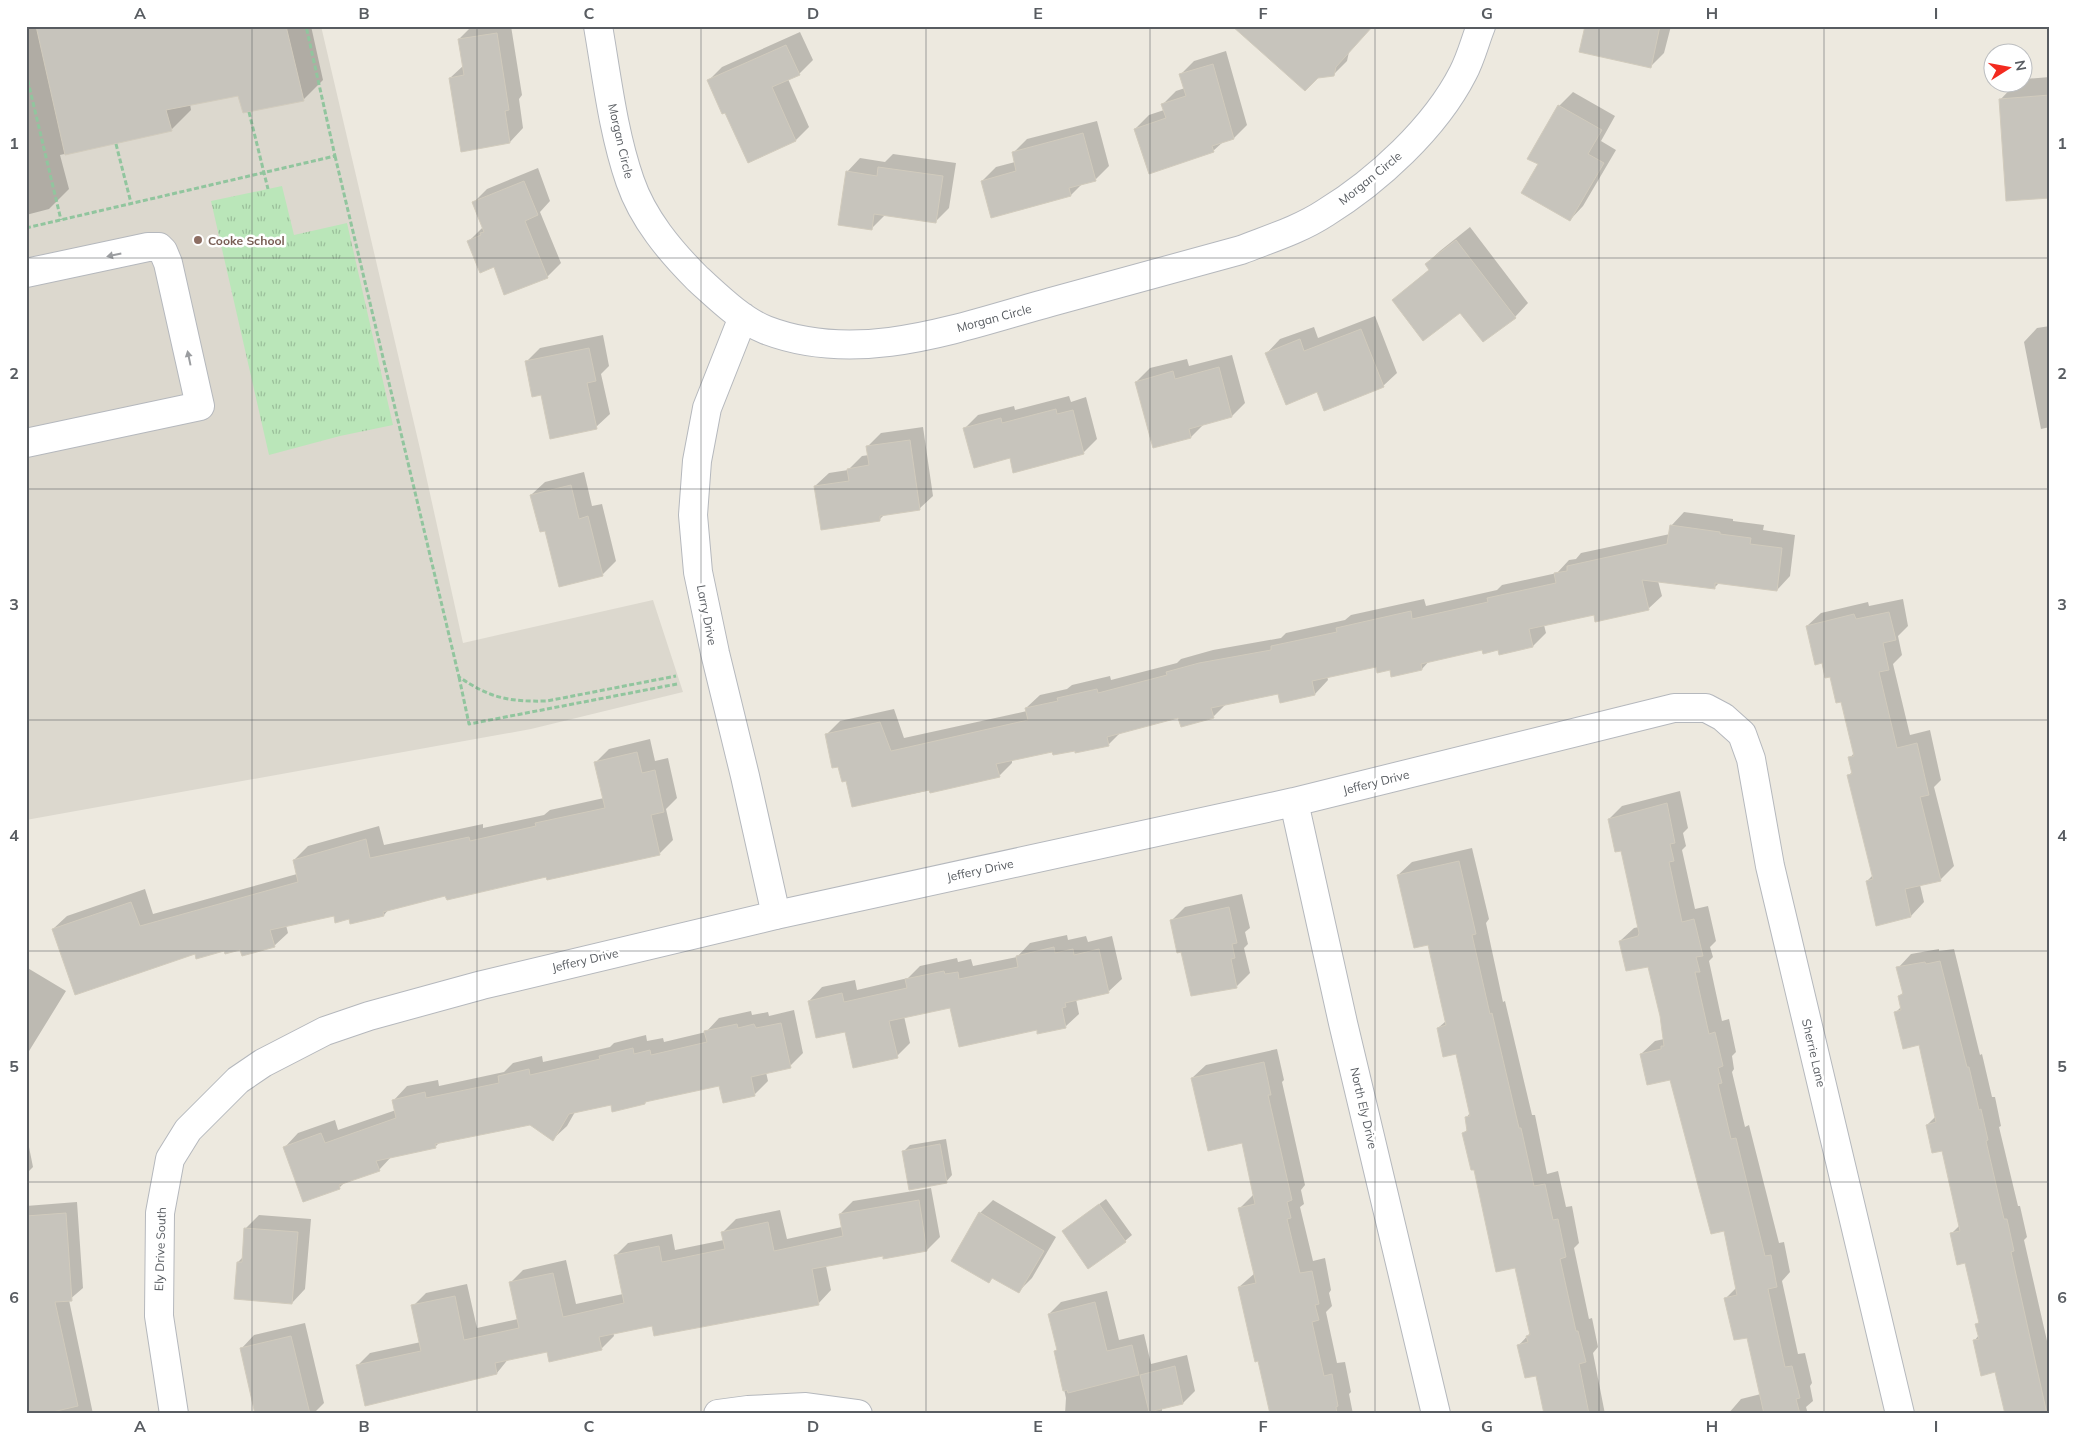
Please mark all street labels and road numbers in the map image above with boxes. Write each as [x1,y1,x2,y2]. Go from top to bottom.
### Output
street label: Morgan Circle [605,102,637,180]
street label: Morgan Circle [1335,148,1405,208]
street label: Morgan Circle [955,301,1033,335]
street label: Larry Drive [694,583,720,647]
street label: Jeffery Drive [1341,767,1411,797]
street label: Jeffery Drive [945,856,1015,884]
street label: Jeffery Drive [550,945,620,975]
street label: Sherrie Lane [1799,1017,1829,1089]
street label: North Ely Drive [1347,1066,1381,1150]
street label: Ely Drive South [151,1207,169,1291]

